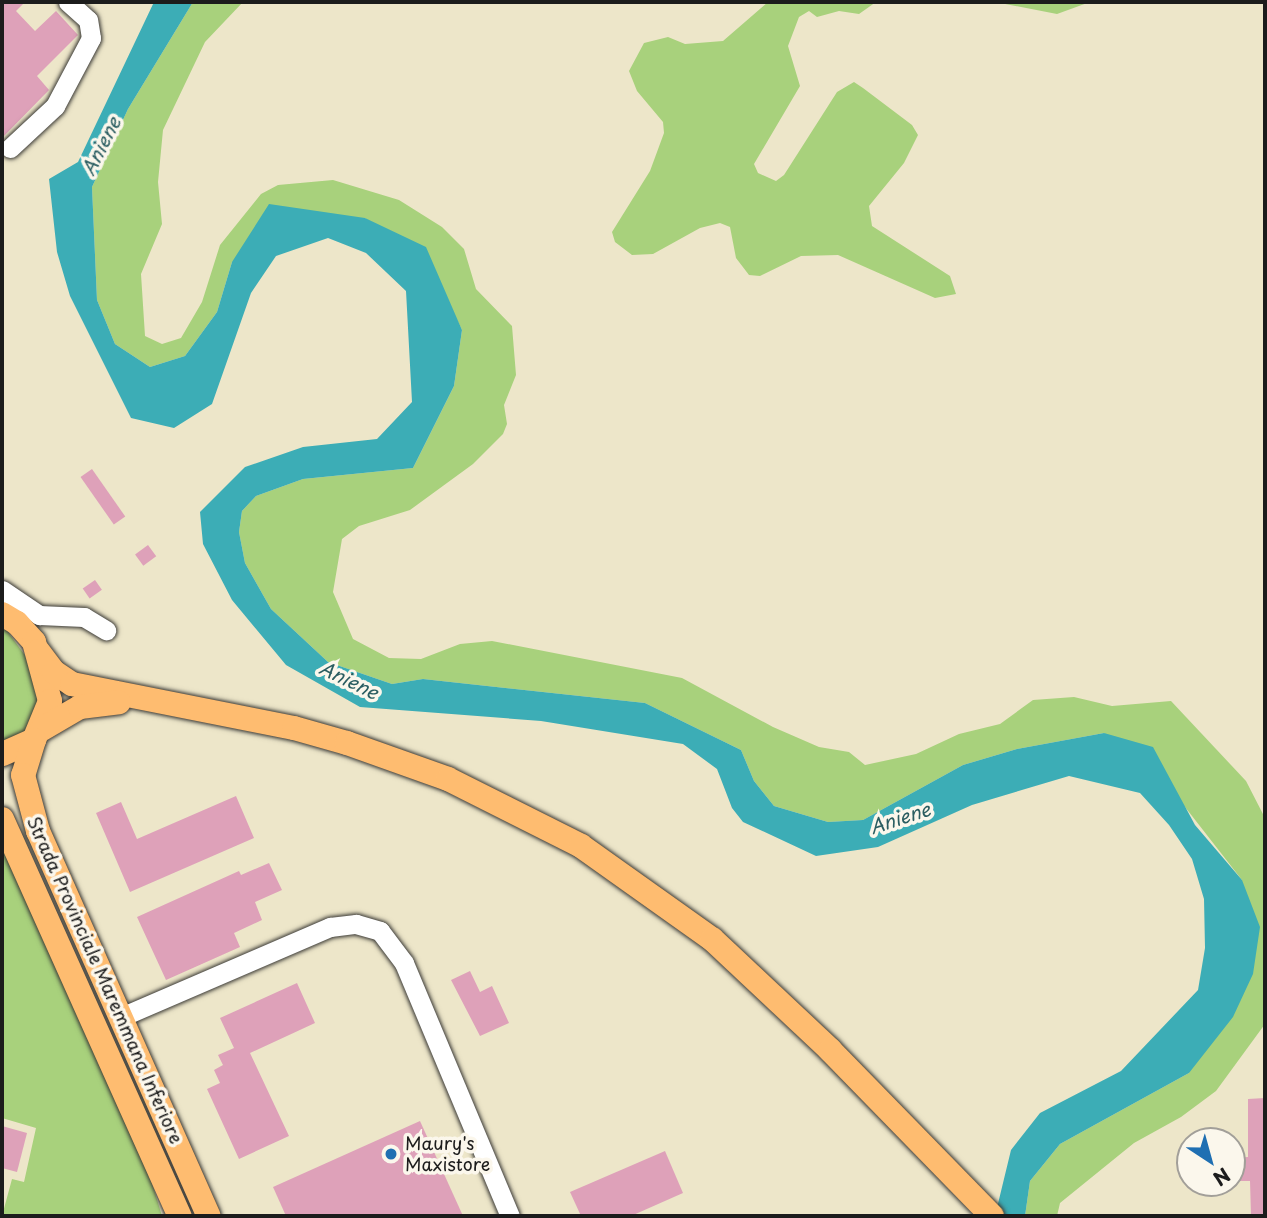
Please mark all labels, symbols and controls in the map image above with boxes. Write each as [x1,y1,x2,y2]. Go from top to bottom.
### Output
water label: Aniene [77,113,125,179]
water label: Aniene [316,656,382,704]
water label: Aniene [867,798,933,838]
street label: Strada Provinciale Maremmana Inferiore [22,812,188,1148]
north arrow [1176,1127,1246,1197]
place label: Maury's Maxistore [405,1133,490,1176]
marker: Maury's Maxistore [383,1146,399,1162]
text: N [1208,1162,1236,1193]

